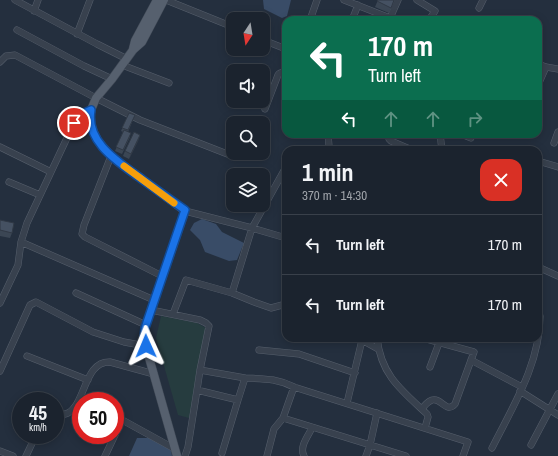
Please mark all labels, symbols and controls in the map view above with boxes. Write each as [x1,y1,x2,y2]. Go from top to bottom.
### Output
north arrow [226,12,270,56]
map controls [226,12,270,212]
text: 170 m [368,27,433,65]
icon: left [302,32,354,84]
text: Turn left [368,63,421,88]
button: sound [226,64,270,108]
pin [57,106,91,140]
icon: left [338,108,360,130]
icon: ahead [380,108,402,130]
icon: ahead [422,108,444,130]
icon: right [464,108,486,130]
icon: arrive [63,112,85,134]
button: search [226,116,270,160]
text: 1 min [302,156,353,188]
button: close [480,159,522,201]
button: layers [226,168,270,212]
text: 370 m · 14:30 [302,187,367,204]
icon: left [302,234,324,256]
text: Turn left [336,234,384,255]
text: 170 m [488,234,522,255]
icon: left [302,294,324,316]
text: Turn left [336,294,384,315]
text: 170 m [488,294,522,315]
position arrow [125,325,167,367]
speed limit sign: 50 [72,392,124,444]
text: 45 [29,399,47,426]
text: km/h [29,421,47,434]

